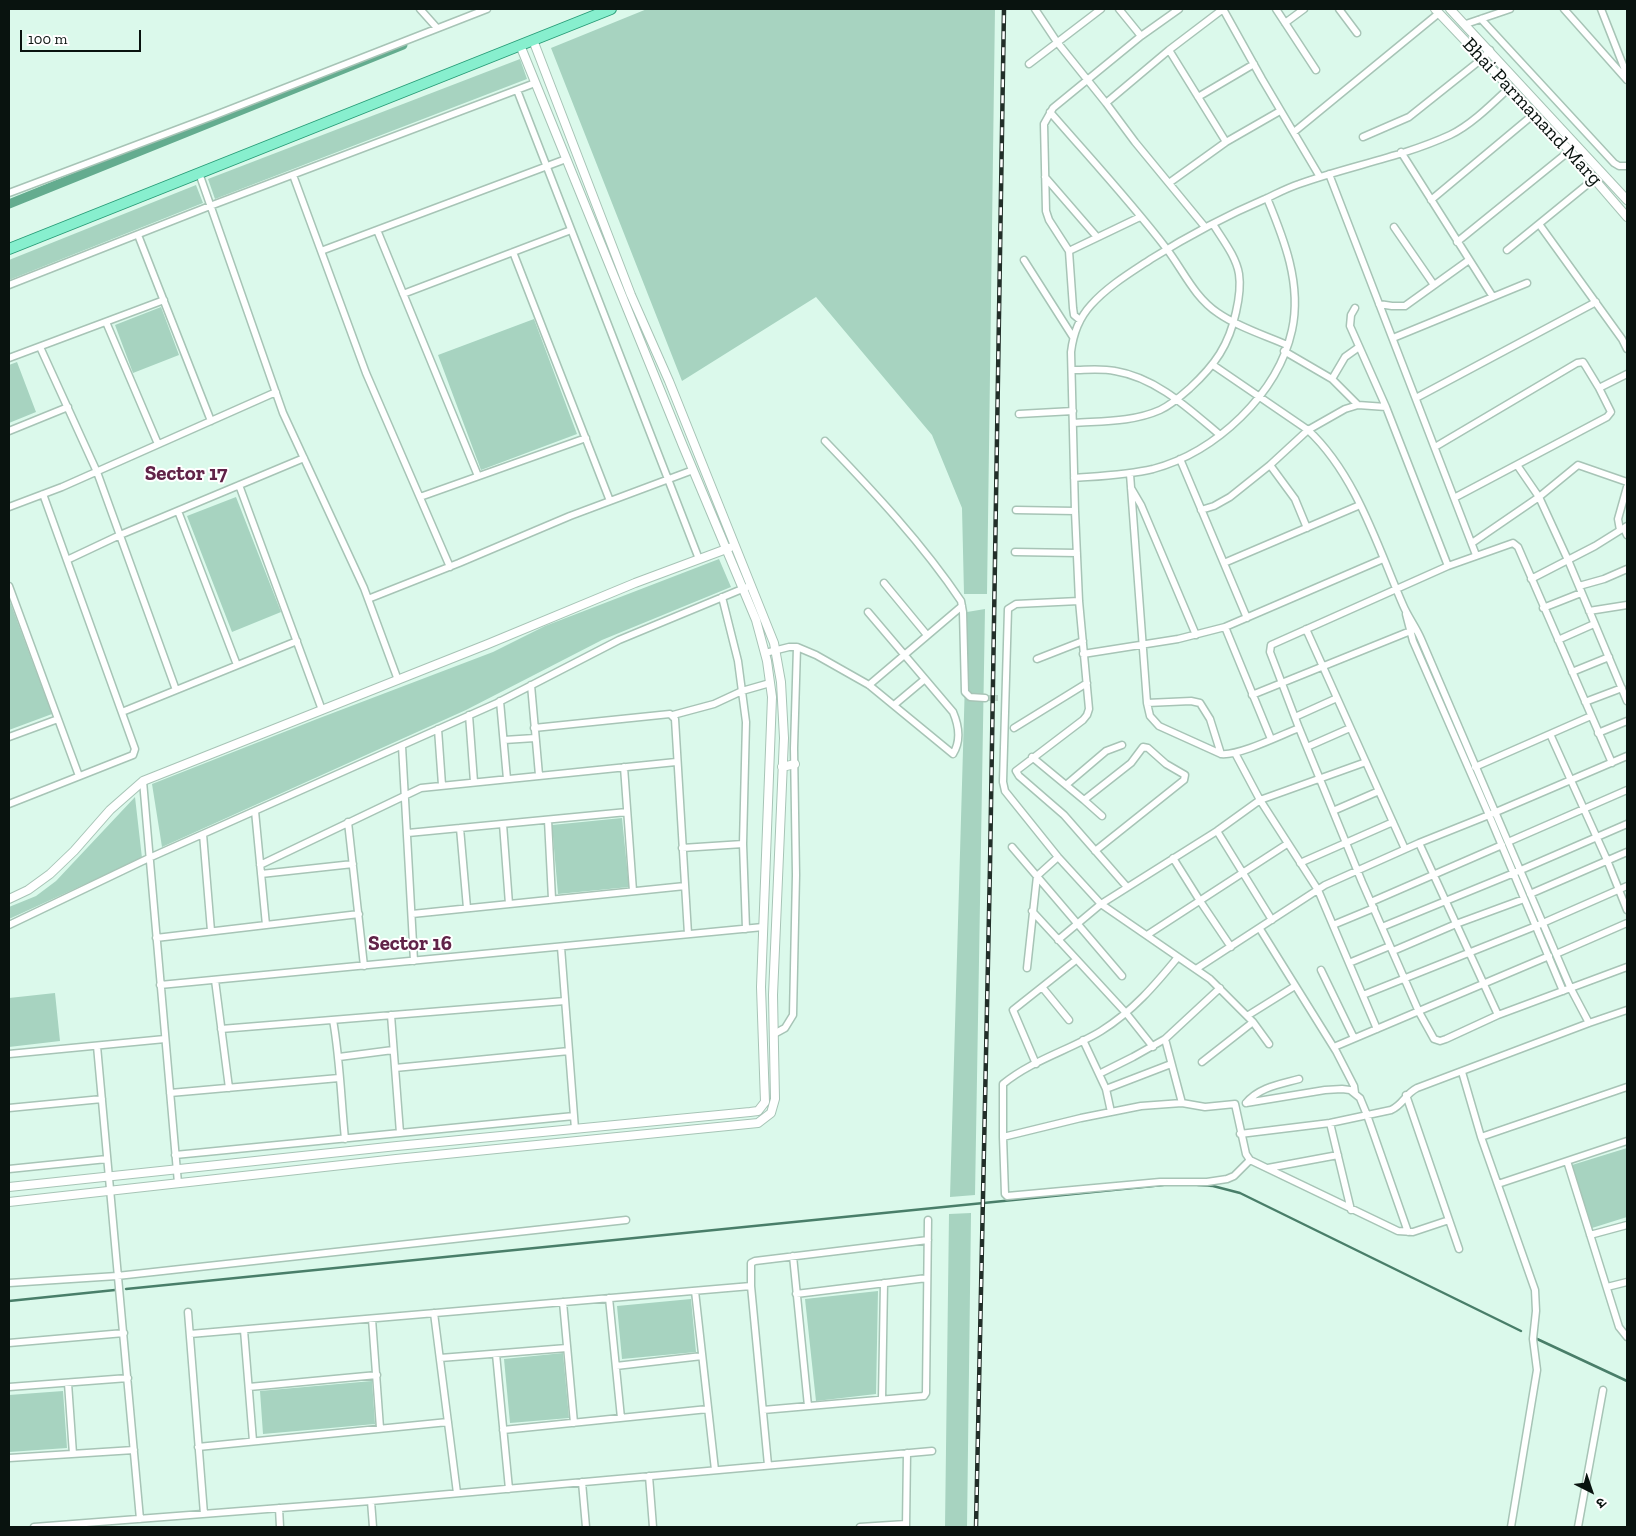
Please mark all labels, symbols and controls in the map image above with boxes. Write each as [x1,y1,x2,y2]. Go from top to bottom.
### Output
scale bar [22,20,144,52]
text: 100 m [28,30,67,48]
street label: Bhai Parmanand Marg [1457,33,1607,191]
district label: Sector 17 [145,461,227,487]
district label: Sector 16 [368,931,452,957]
north arrow [1566,1466,1616,1516]
text: उ [1593,1494,1610,1512]

